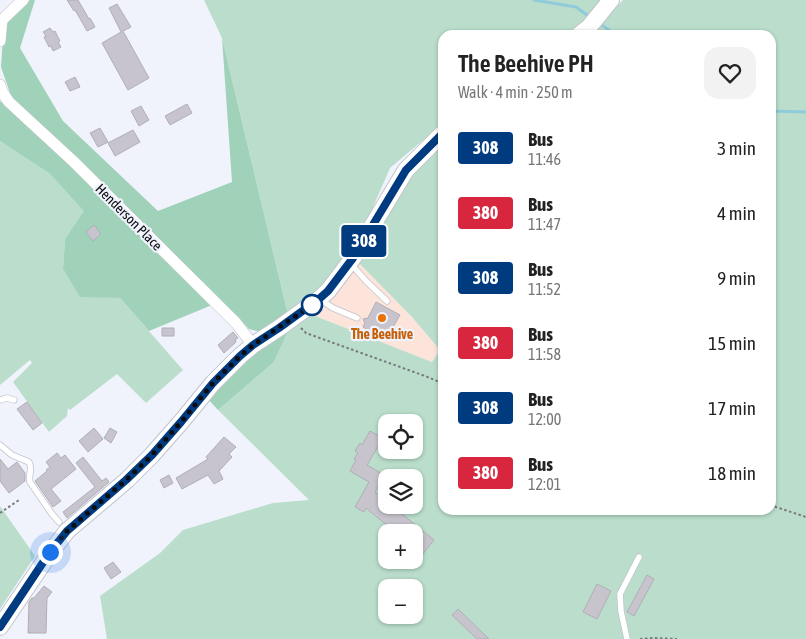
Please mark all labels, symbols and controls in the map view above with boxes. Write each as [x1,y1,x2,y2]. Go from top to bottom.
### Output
button: heart [704,47,756,99]
text: The Beehive PH [458,50,594,77]
text: Walk · 4 min · 250 m [458,83,572,101]
text: Bus [528,128,553,150]
text: 308 [473,137,498,158]
text: 3 min [717,137,756,159]
text: 11:46 [528,150,561,168]
street label: Henderson Place [92,180,166,254]
text: Bus [528,193,553,215]
text: 380 [473,202,498,223]
text: 4 min [717,202,756,224]
text: 11:47 [528,215,561,233]
line badge: 308 [335,225,393,257]
text: 308 [351,230,377,251]
text: Bus [528,258,553,280]
text: 308 [473,267,498,288]
text: 9 min [717,267,756,289]
text: 11:52 [528,280,561,298]
unlabelled marker [301,294,323,316]
marker: The Beehive [376,312,388,324]
text: Bus [528,323,553,345]
place label: The Beehive [351,326,413,342]
text: 380 [473,332,498,353]
text: 15 min [708,332,756,354]
text: 11:58 [528,345,561,363]
text: Bus [528,388,553,410]
text: 308 [473,397,498,418]
text: 17 min [708,397,756,419]
text: 12:00 [528,410,561,428]
map controls [378,414,423,624]
button: locate [378,414,423,459]
text: Bus [528,453,553,475]
text: 380 [473,462,498,483]
text: 18 min [708,462,756,484]
button: layers [378,469,423,514]
text: 12:01 [528,475,561,493]
button: + [378,524,423,569]
your location [38,540,63,565]
button: − [378,579,423,624]

